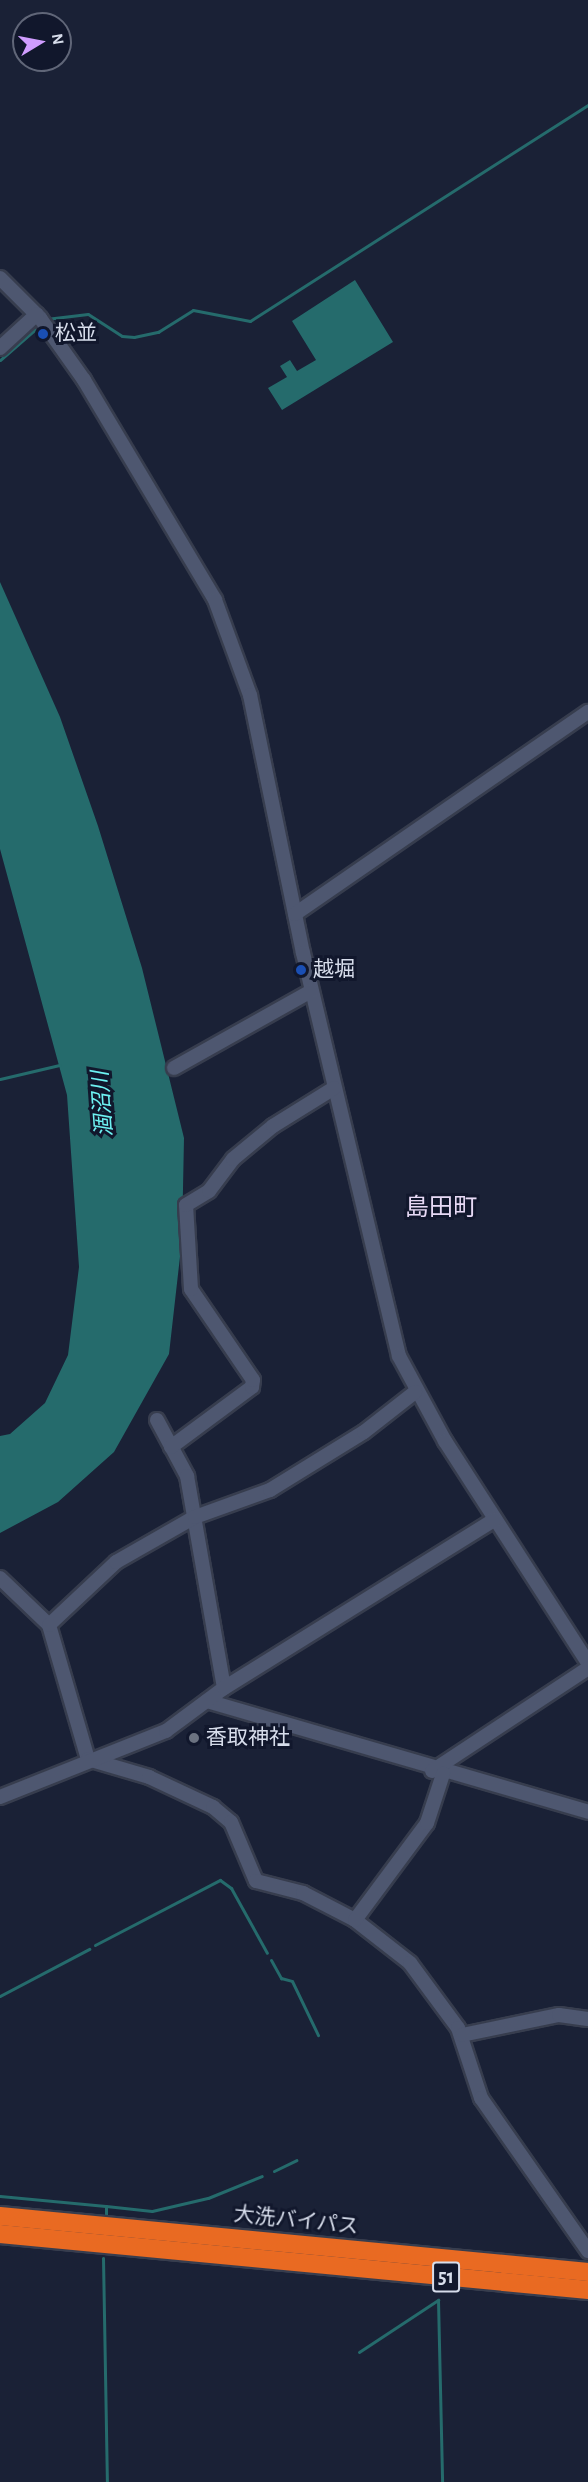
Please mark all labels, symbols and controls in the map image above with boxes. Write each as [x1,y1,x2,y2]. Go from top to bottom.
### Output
north arrow [12,12,72,72]
text: N [49,32,67,46]
place label: 松並 [55,321,97,347]
marker: 松並 [36,327,50,341]
place label: 越堀 [313,957,355,983]
marker: 越堀 [294,963,308,977]
water label: 涸沼川 [88,1070,118,1138]
district label: 島田町 [405,1195,477,1223]
place label: 香取神社 [206,1725,290,1751]
marker: 香取神社 [187,1731,201,1745]
street label: 大洗バイパス [232,2202,360,2240]
road number: 51 [431,2260,461,2294]

